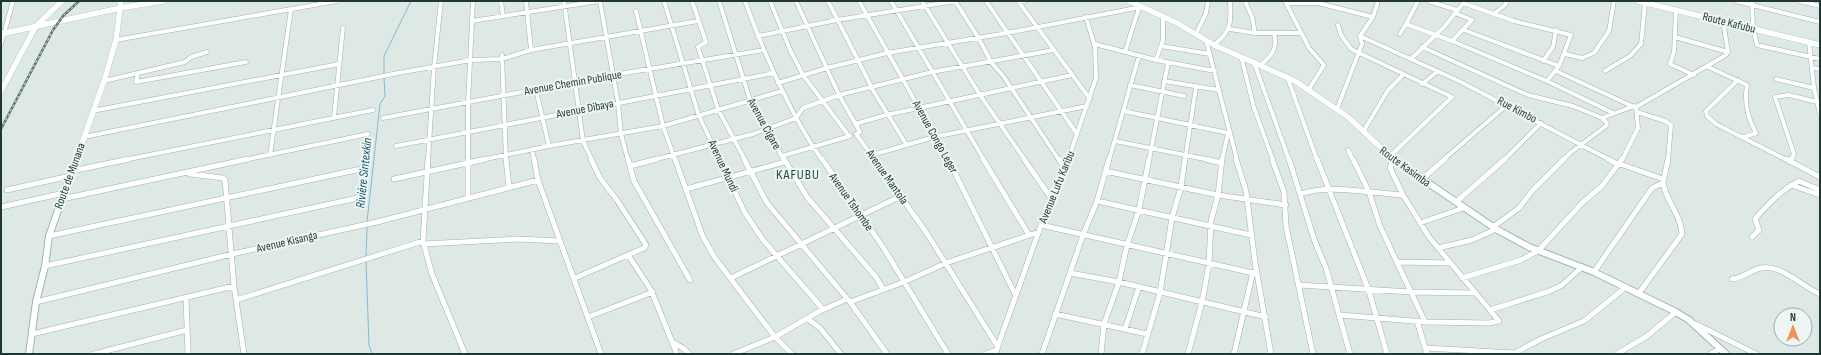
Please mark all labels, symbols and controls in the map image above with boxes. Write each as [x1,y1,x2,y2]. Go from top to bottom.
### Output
street label: Route Kafubu [1701,9,1757,37]
street label: Avenue Chemin Publique [522,67,623,99]
street label: Rue Kimbo [1495,93,1539,127]
street label: Avenue Cigare [743,95,784,153]
street label: Avenue Dibaya [554,96,615,122]
street label: Avenue Congo Leger [908,97,961,176]
water label: Riviére Sintexkin [352,136,376,209]
street label: Avenue Mundi [704,137,742,194]
street label: Route de Munana [51,141,89,211]
street label: Route Kasimba [1377,143,1434,191]
street label: Avenue Mantola [862,146,912,208]
street label: Avenue Lufu Karibu [1035,149,1078,226]
district label: KAFUBU [776,166,820,183]
street label: Avenue Tshombe [825,169,877,234]
street label: Avenue Kisanga [254,228,319,257]
north arrow [1773,307,1813,347]
text: N [1790,311,1796,324]

